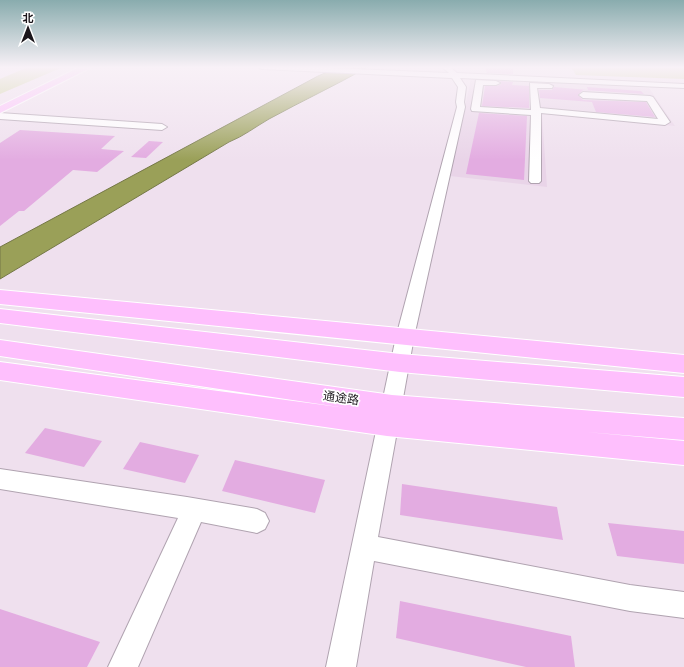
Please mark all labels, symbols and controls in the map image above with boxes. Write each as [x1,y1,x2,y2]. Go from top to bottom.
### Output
north arrow [8,8,48,48]
text: 北 [23,12,34,25]
street label: 通途路 [322,389,360,407]

